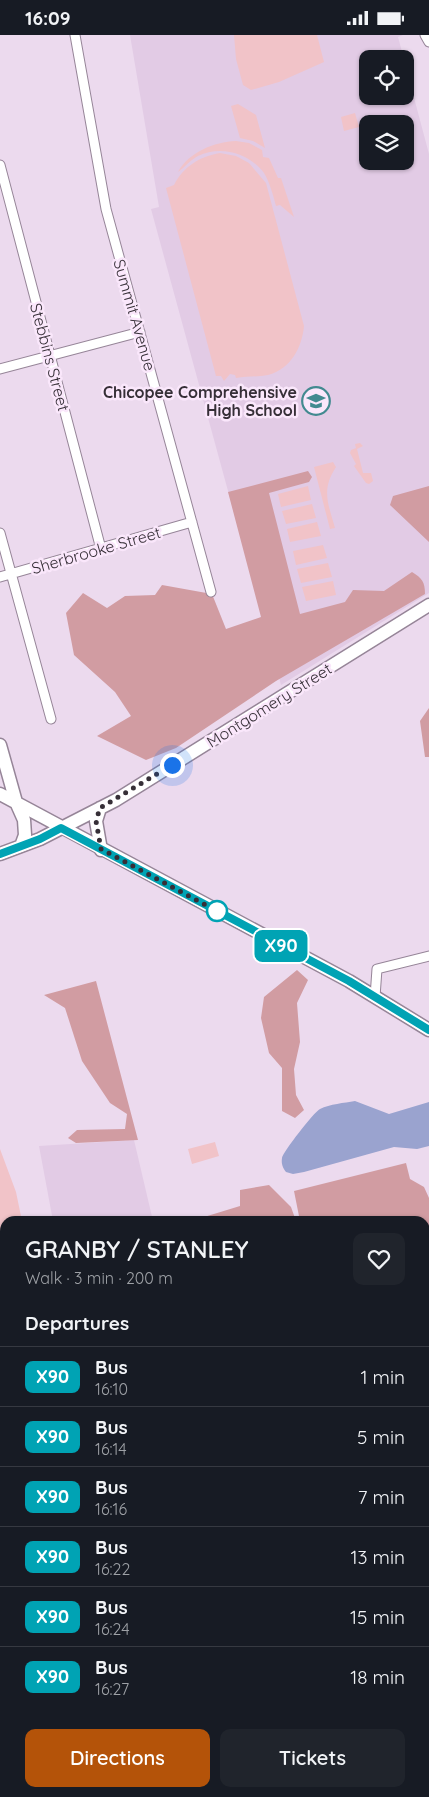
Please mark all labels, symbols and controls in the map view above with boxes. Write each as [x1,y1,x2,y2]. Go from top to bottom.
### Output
text: 16:09 [25,6,71,30]
map controls [359,50,414,170]
button: locate [359,50,414,105]
button: layers [359,115,414,170]
street label: Summit Avenue [110,257,160,373]
street label: Stebbins Street [26,301,74,413]
place label: Chicopee Comprehensive High School [103,382,297,420]
school or university icon: Chicopee Comprehensive High School [301,386,331,416]
street label: Sherbrooke Street [29,522,163,578]
street label: Montgomery Street [203,658,335,752]
your location [160,753,185,778]
unlabelled marker [206,900,228,922]
line badge: X90 [252,930,310,962]
text: X90 [264,934,298,957]
button: heart [353,1233,405,1285]
text: GRANBY / STANLEY [25,1234,249,1264]
text: Walk · 3 min · 200 m [25,1268,173,1288]
text: Departures [25,1311,129,1335]
text: Bus [95,1355,128,1379]
text: X90 [36,1365,69,1388]
text: 1 min [360,1365,405,1389]
text: 16:10 [95,1379,128,1399]
text: Bus [95,1415,128,1439]
text: X90 [36,1425,69,1448]
text: 5 min [357,1425,405,1449]
text: 16:14 [95,1439,127,1459]
text: Bus [95,1475,128,1499]
text: X90 [36,1485,69,1508]
text: 7 min [358,1485,405,1509]
text: 16:16 [95,1499,127,1519]
text: Bus [95,1535,128,1559]
text: X90 [36,1545,69,1568]
text: 13 min [350,1545,405,1569]
text: 16:22 [95,1559,130,1579]
text: Bus [95,1595,128,1619]
text: X90 [36,1605,69,1628]
text: 15 min [350,1605,405,1629]
text: 16:24 [95,1619,130,1639]
text: Bus [95,1655,128,1679]
text: X90 [36,1665,69,1688]
text: 18 min [350,1665,405,1689]
text: 16:27 [95,1679,129,1699]
button: Directions [25,1729,210,1787]
button: Tickets [220,1729,405,1787]

